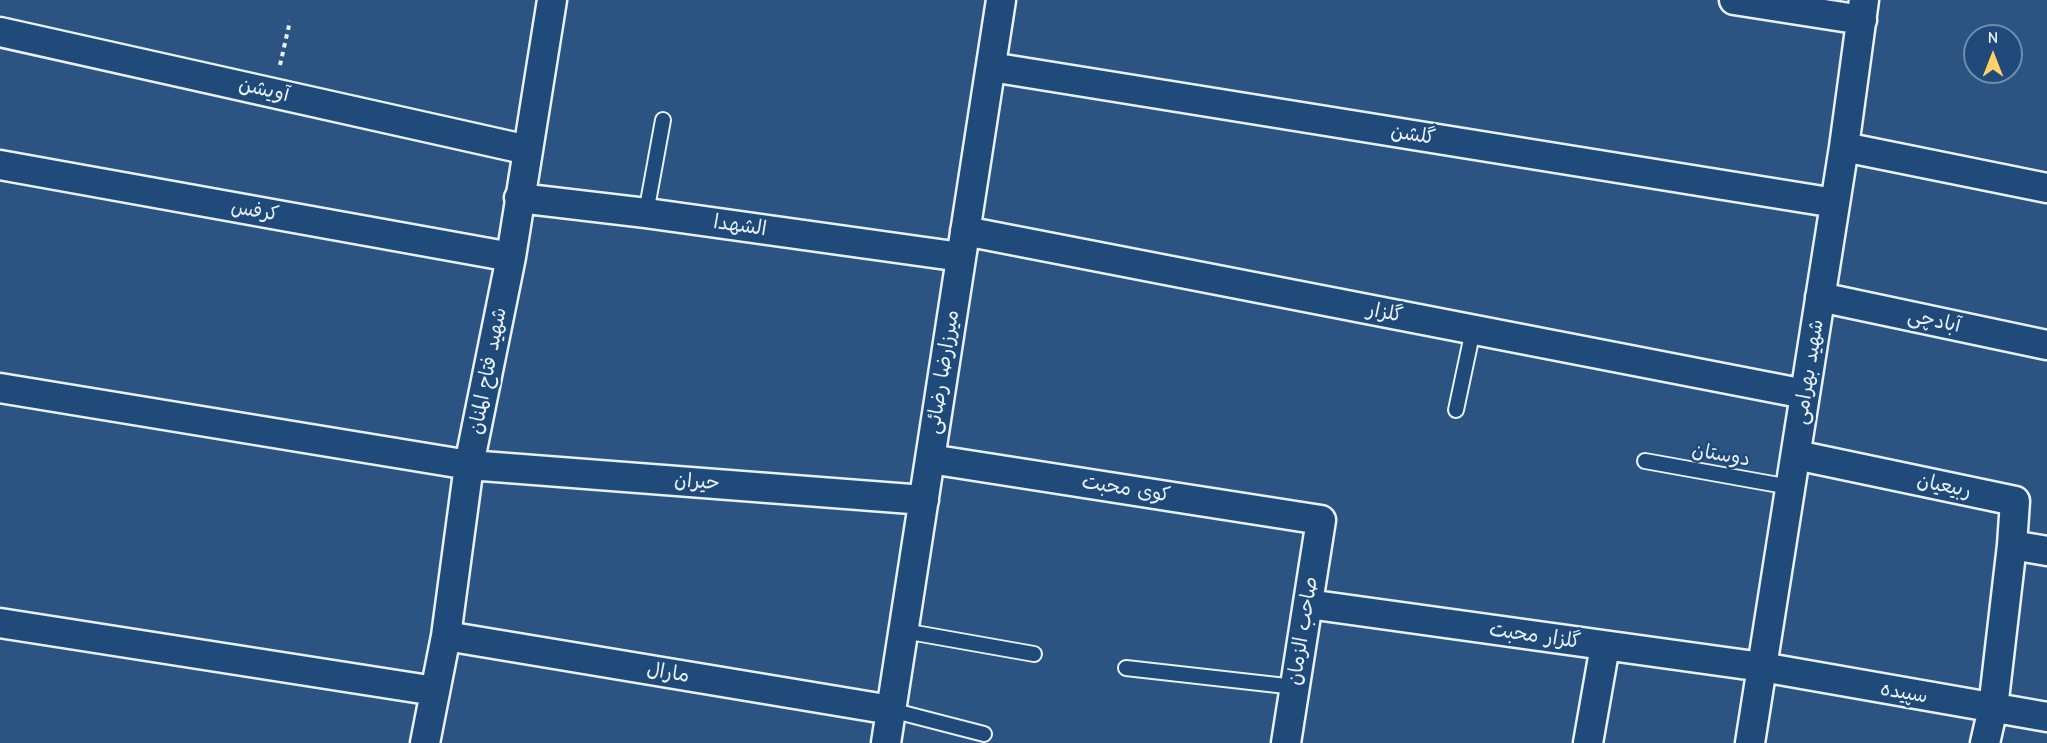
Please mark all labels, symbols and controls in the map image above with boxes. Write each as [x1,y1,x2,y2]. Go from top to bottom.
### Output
north arrow [1963,24,2023,84]
text: N [1988,29,1998,47]
street label: آویشن [236,73,292,107]
street label: گلشن [1389,120,1437,150]
street label: کرفس [229,195,281,227]
street label: الشهدا [712,210,768,242]
street label: گلزار [1365,298,1405,328]
street label: آبادچی [1905,304,1963,338]
street label: شهید فتاح المنان [464,306,512,436]
street label: میرزارضا رضائی [921,308,965,436]
street label: شهید بهرامی [1789,318,1829,426]
street label: دوستان [1690,438,1752,472]
street label: حیران [673,468,721,496]
street label: ربیعیان [1915,469,1973,503]
street label: کوی محبت [1080,470,1172,508]
street label: صاحب الزمان [1283,575,1323,687]
street label: گلزار محبت [1488,618,1582,654]
street label: مارال [645,658,691,688]
street label: سپیده [1878,677,1930,709]

